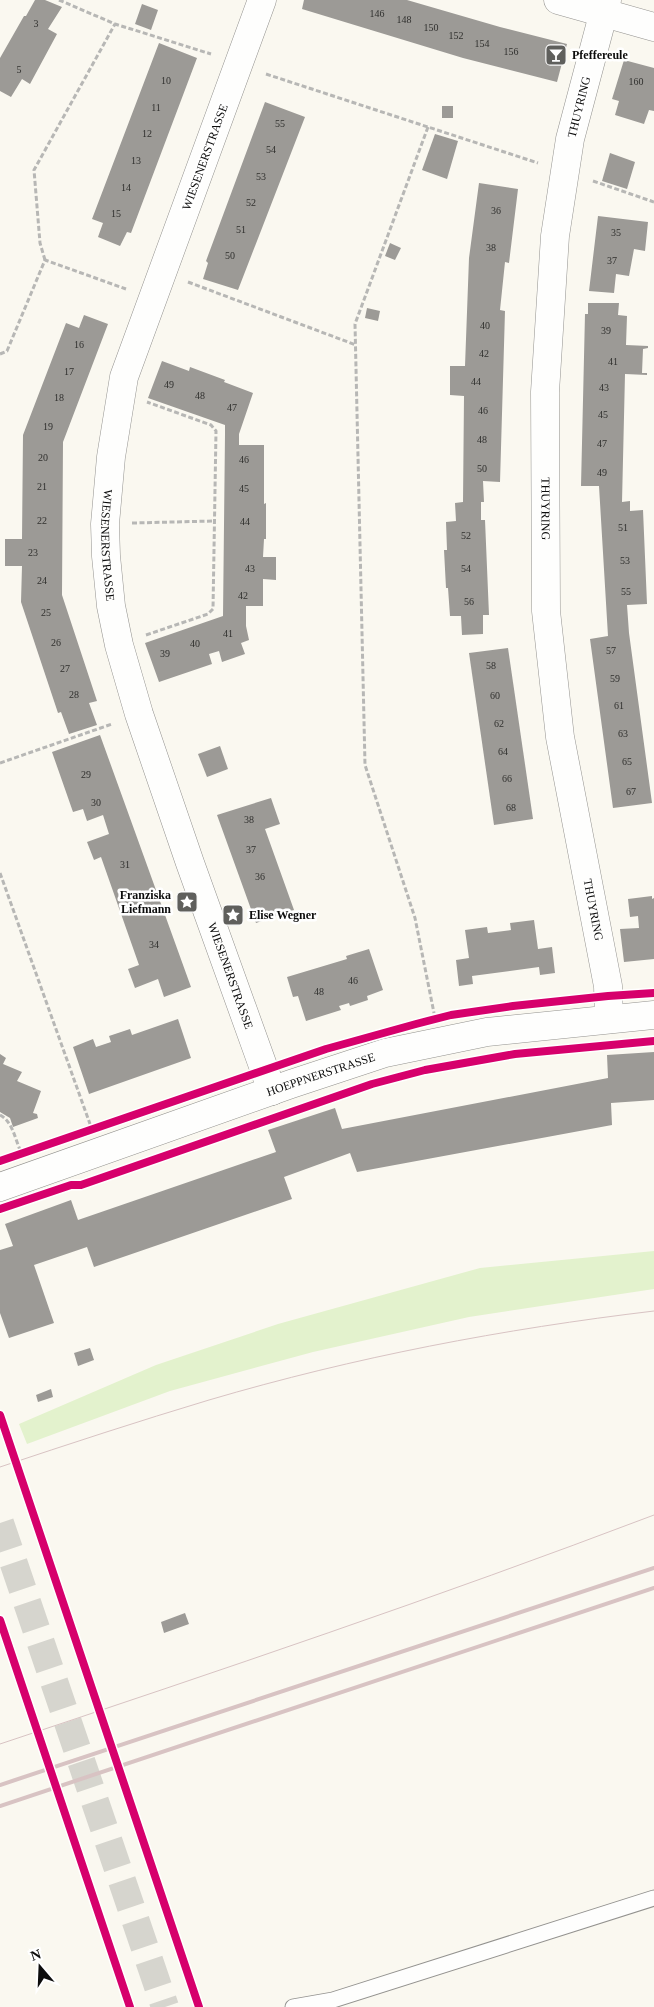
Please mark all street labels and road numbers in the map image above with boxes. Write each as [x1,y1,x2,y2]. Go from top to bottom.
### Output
street label: THUYRING [565,75,593,139]
street label: WIESENERSTRASSE [179,102,231,212]
street label: THUYRING [538,477,553,540]
street label: WIESENERSTRASSE [98,489,117,602]
street label: THUYRING [580,878,606,942]
street label: WIESENERSTRASSE [205,921,256,1031]
street label: HOEPPNERSTRASSE [265,1050,377,1099]

